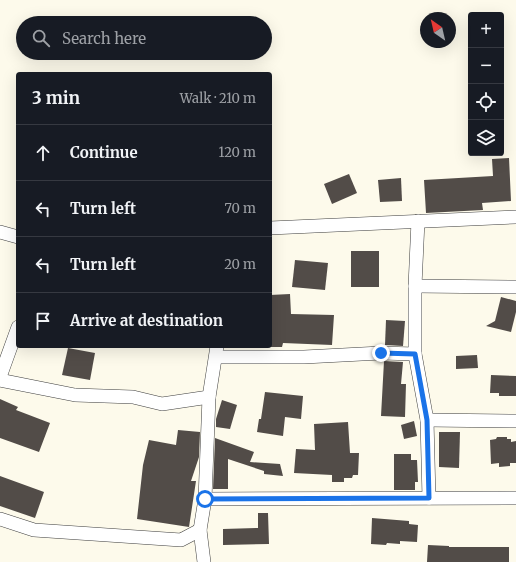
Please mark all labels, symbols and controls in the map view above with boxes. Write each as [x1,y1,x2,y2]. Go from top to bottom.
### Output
north arrow [420,12,456,48]
map controls [468,12,504,156]
button: + [468,12,504,48]
search box [16,16,272,60]
icon: search [30,27,52,49]
text: Search here [62,29,146,48]
button: − [468,48,504,84]
button: locate [468,84,504,120]
text: 3 min [32,87,80,109]
text: Walk · 210 m [180,90,256,107]
button: layers [468,120,504,156]
icon: ahead [32,142,54,164]
text: Continue [70,143,138,162]
text: 120 m [218,144,256,161]
icon: left [32,198,54,220]
text: Turn left [70,199,136,218]
text: 70 m [225,200,256,217]
icon: left [32,254,54,276]
text: Turn left [70,255,136,274]
text: 20 m [224,256,256,273]
icon: arrive [32,310,54,332]
text: Arrive at destination [70,311,223,330]
route end [372,344,390,362]
route start [196,490,214,508]

